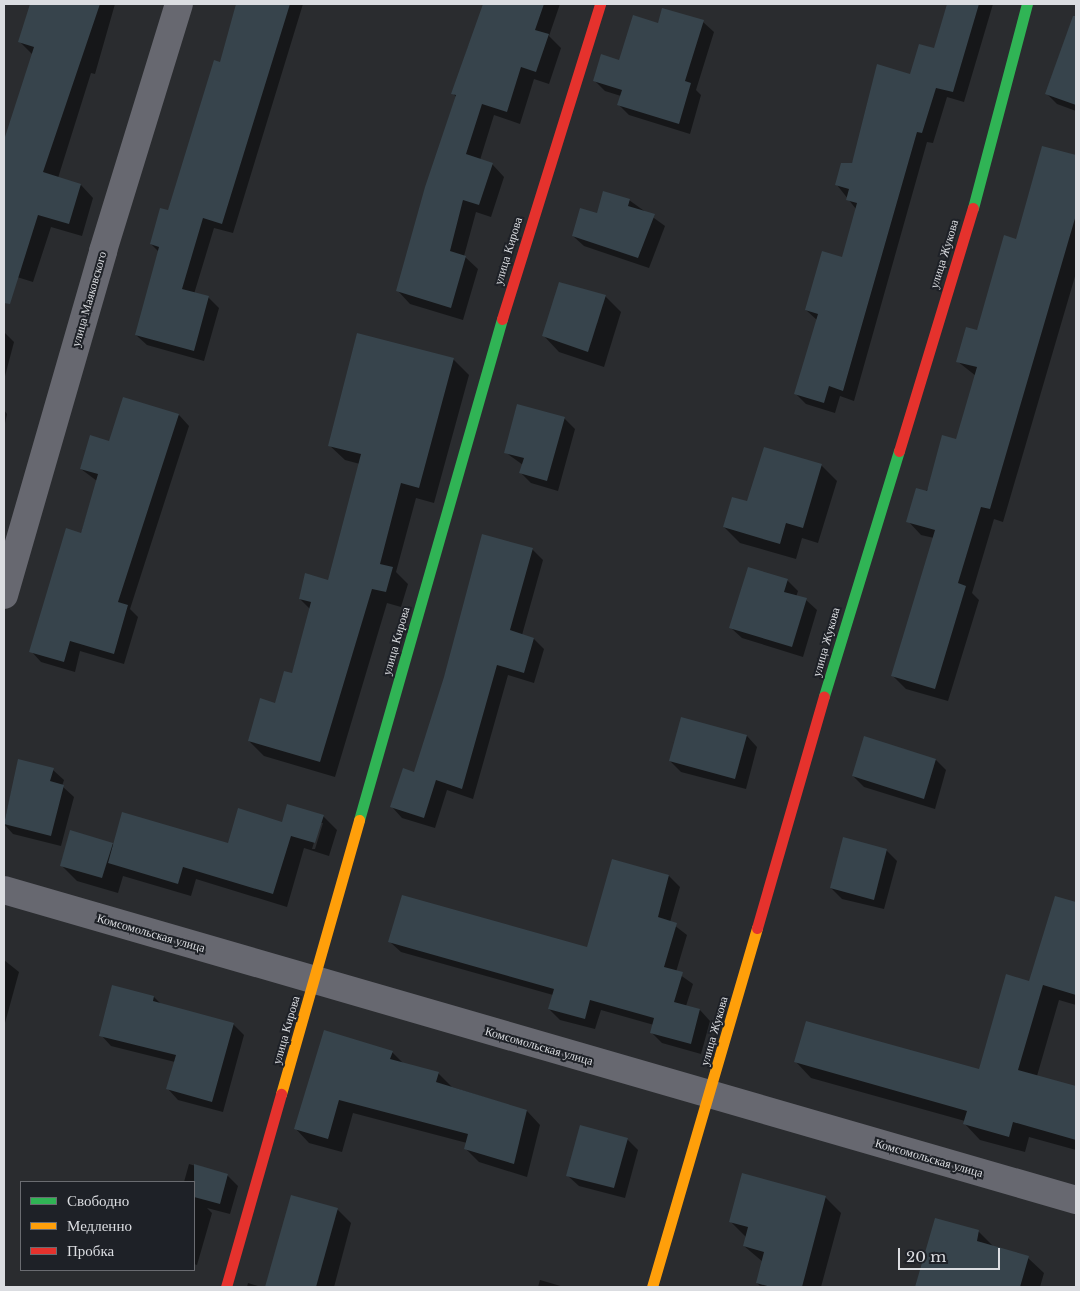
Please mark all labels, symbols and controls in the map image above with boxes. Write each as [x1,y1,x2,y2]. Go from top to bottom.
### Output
street label: улица Кирова [491,215,525,287]
street label: улица Жукова [927,218,961,290]
street label: улица Маяковского [68,250,110,348]
street label: улица Кирова [379,605,413,677]
street label: улица Жукова [809,606,843,678]
street label: Комсомольская улица [95,911,207,955]
street label: улица Кирова [269,994,303,1066]
street label: улица Жукова [697,995,731,1067]
street label: Комсомольская улица [483,1024,595,1068]
street label: Комсомольская улица [873,1136,985,1180]
legend [20,1181,195,1271]
text: Свободно [67,1191,129,1210]
text: Медленно [67,1216,132,1235]
scale bar [900,1238,1002,1270]
text: Пробка [67,1241,114,1260]
text: 20 m [906,1247,946,1266]

